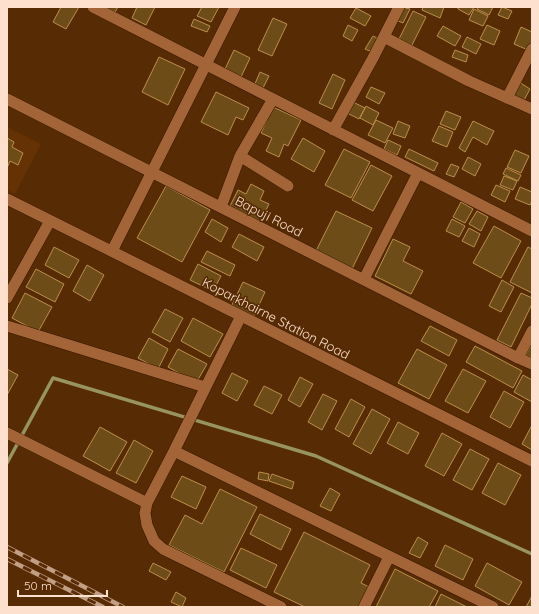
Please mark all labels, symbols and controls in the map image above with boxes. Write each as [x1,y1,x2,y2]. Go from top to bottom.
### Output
street label: Bapuji Road [233,192,305,240]
street label: Koparkhairne Station Road [200,274,352,362]
scale bar [18,572,107,598]
text: 50 m [24,578,52,593]

